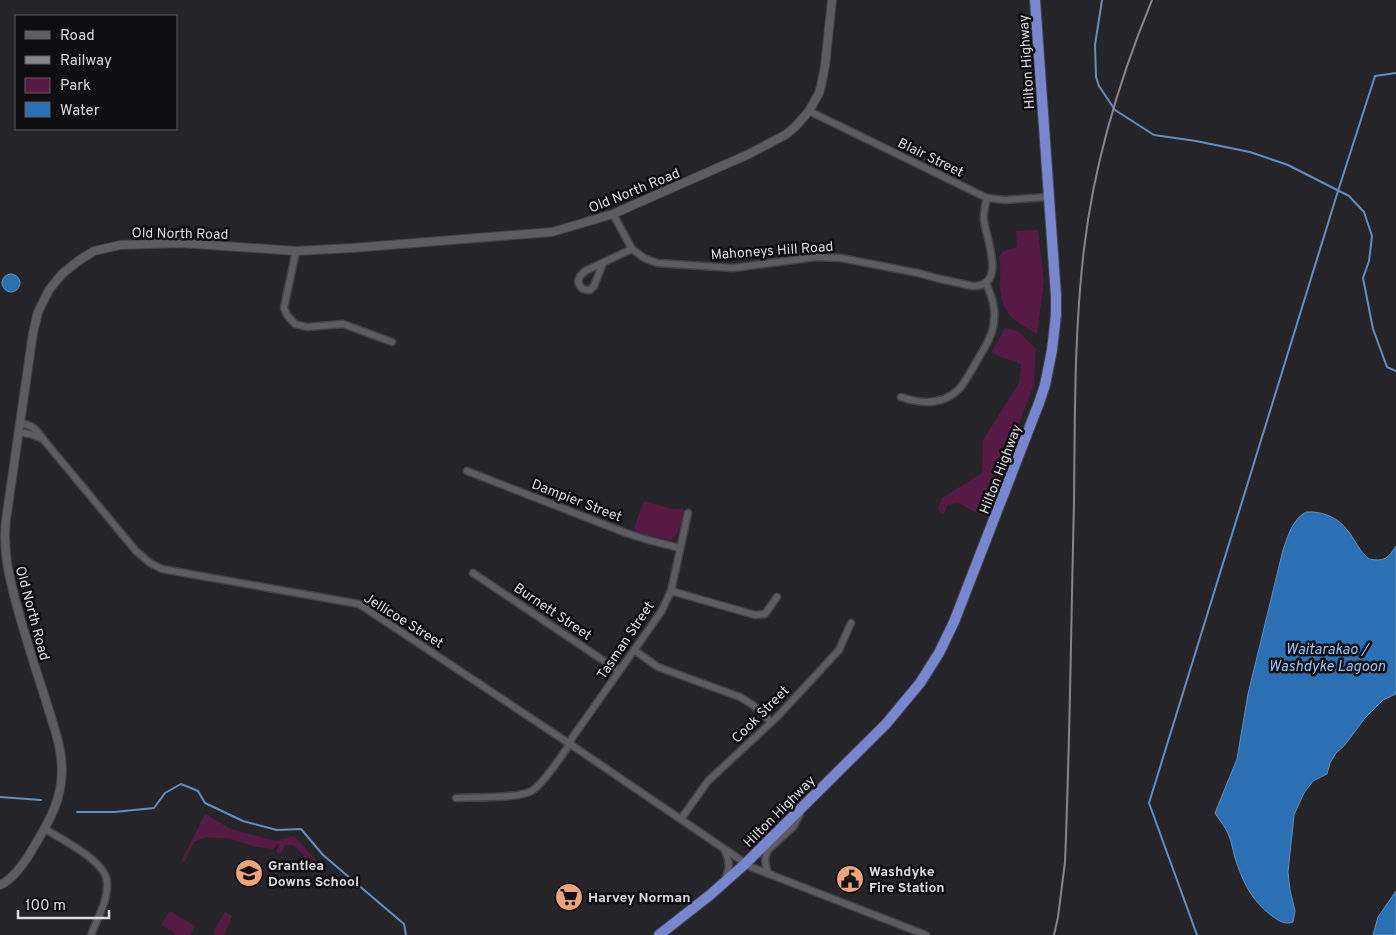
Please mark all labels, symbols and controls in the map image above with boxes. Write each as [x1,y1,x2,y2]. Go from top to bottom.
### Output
street label: Hilton Highway [1016,14,1039,110]
legend [15,15,178,130]
text: Road [60,27,95,46]
text: Railway [60,52,112,71]
text: Park [60,77,91,96]
text: Water [60,102,100,121]
street label: Blair Street [895,135,966,182]
street label: Old North Road [586,165,683,217]
street label: Old North Road [131,225,229,244]
street label: Mahoneys Hill Road [710,239,834,264]
street label: Hilton Highway [976,422,1026,517]
street label: Dampier Street [529,476,624,526]
street label: Old North Road [11,564,52,662]
street label: Burnett Street [510,580,594,645]
street label: Jellicoe Street [360,590,446,652]
street label: Tasman Street [594,599,659,683]
water label: Waitarakao / Washdyke Lagoon [1269,641,1385,677]
street label: Cook Street [729,683,793,747]
street label: Hilton Highway [741,773,820,852]
school or university icon: Grantlea Downs School [234,858,264,888]
place label: Grantlea Downs School [268,858,359,891]
public building icon: Washdyke Fire Station [835,864,865,894]
place label: Washdyke Fire Station [869,864,945,897]
supermarket icon: Harvey Norman [554,882,584,912]
scale bar [18,888,109,920]
place label: Harvey Norman [588,890,691,907]
text: 100 m [25,897,66,916]

